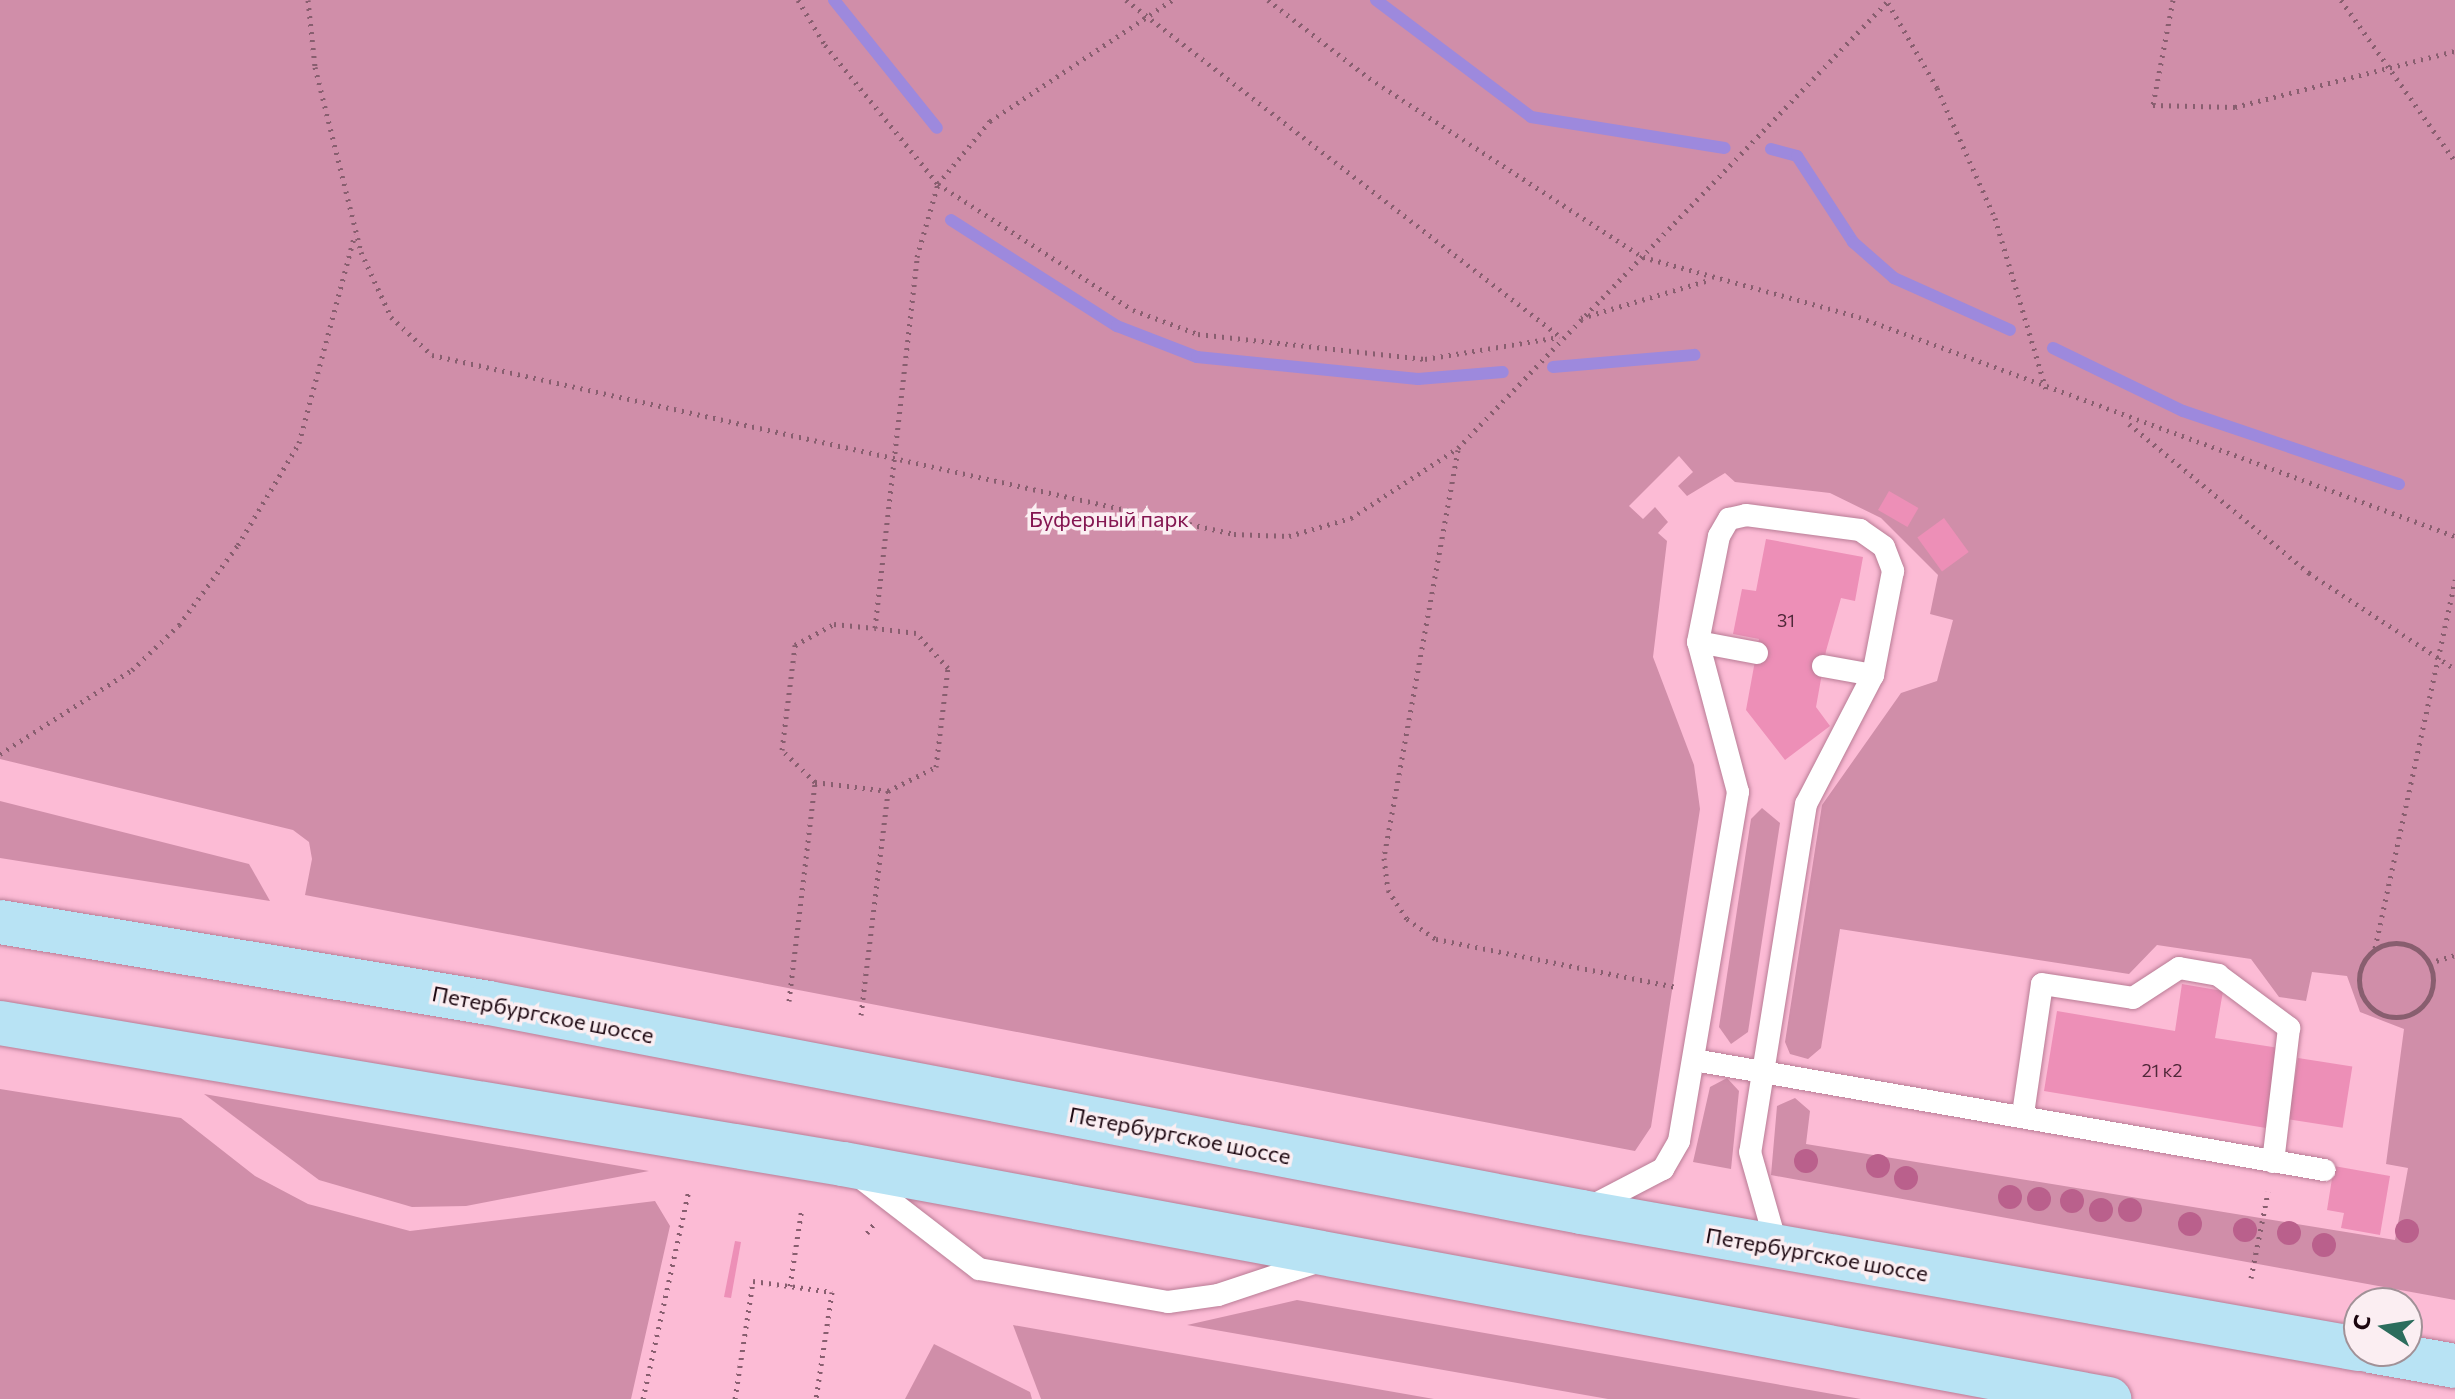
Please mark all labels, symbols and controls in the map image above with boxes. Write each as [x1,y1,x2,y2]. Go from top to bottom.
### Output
park label: Буферный парк [1029,506,1189,532]
house number: 31 [1777,609,1795,631]
street label: Петербургское шоссе [430,980,656,1048]
house number: 21 к2 [2142,1059,2182,1081]
street label: Петербургское шоссе [1067,1101,1293,1169]
street label: Петербургское шоссе [1704,1221,1930,1287]
north arrow [2343,1287,2423,1367]
text: С [2346,1312,2376,1332]

